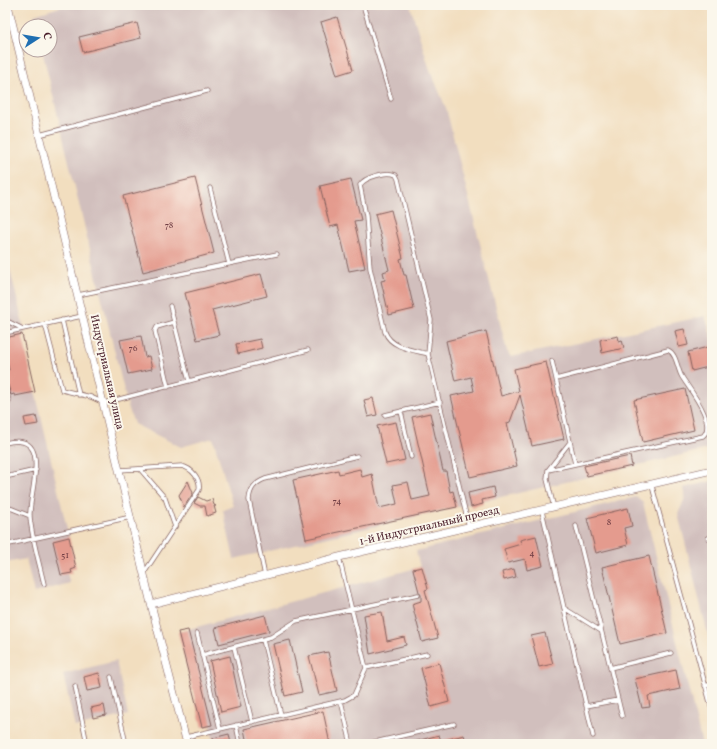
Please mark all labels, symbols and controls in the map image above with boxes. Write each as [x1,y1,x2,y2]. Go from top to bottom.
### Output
north arrow [18,18,58,58]
text: С [38,31,54,41]
house number: 78 [165,219,174,232]
street label: Индустриальная улица [86,313,127,432]
house number: 76 [129,342,138,355]
house number: 74 [333,495,341,508]
street label: 1-й Индустриальный проезд [358,503,501,550]
house number: 8 [607,516,612,529]
house number: 4 [529,547,535,560]
house number: 51 [61,549,69,562]

